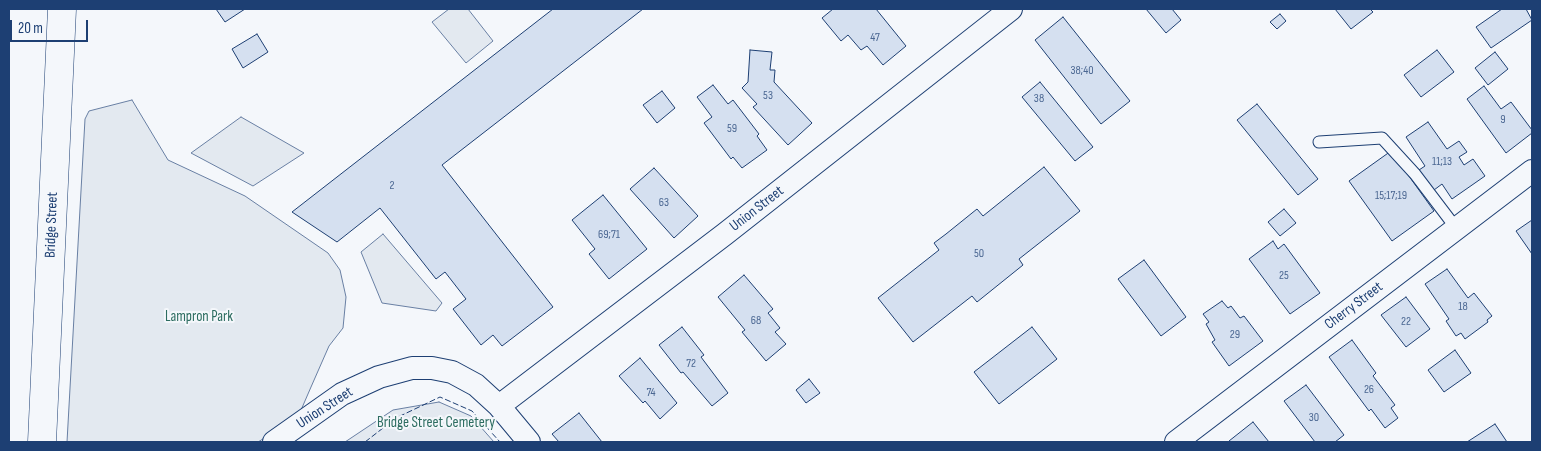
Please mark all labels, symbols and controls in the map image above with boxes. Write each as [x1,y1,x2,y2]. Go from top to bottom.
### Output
scale bar [12,10,90,42]
text: 20 m [18,19,43,38]
house number: 47 [870,31,880,45]
house number: 38;40 [1071,64,1093,78]
house number: 53 [763,89,773,103]
house number: 38 [1034,92,1044,106]
house number: 9 [1500,113,1506,127]
house number: 59 [727,122,737,136]
house number: 11;13 [1432,155,1452,169]
house number: 2 [390,179,394,193]
street label: Union Street [727,182,787,236]
house number: 15;17;19 [1375,189,1407,203]
street label: Bridge Street [42,192,62,258]
house number: 63 [659,196,669,210]
house number: 69;71 [598,228,620,242]
house number: 50 [974,247,984,261]
house number: 25 [1279,269,1289,283]
street label: Cherry Street [1321,278,1387,334]
house number: 18 [1458,300,1468,314]
park label: Lampron Park [165,308,233,326]
house number: 68 [751,314,761,328]
house number: 22 [1401,315,1411,329]
house number: 29 [1230,328,1240,342]
house number: 72 [686,357,696,371]
street label: Union Street [294,383,356,433]
house number: 26 [1364,383,1374,397]
house number: 74 [646,386,656,400]
house number: 30 [1309,411,1319,425]
park label: Bridge Street Cemetery [377,414,495,432]

